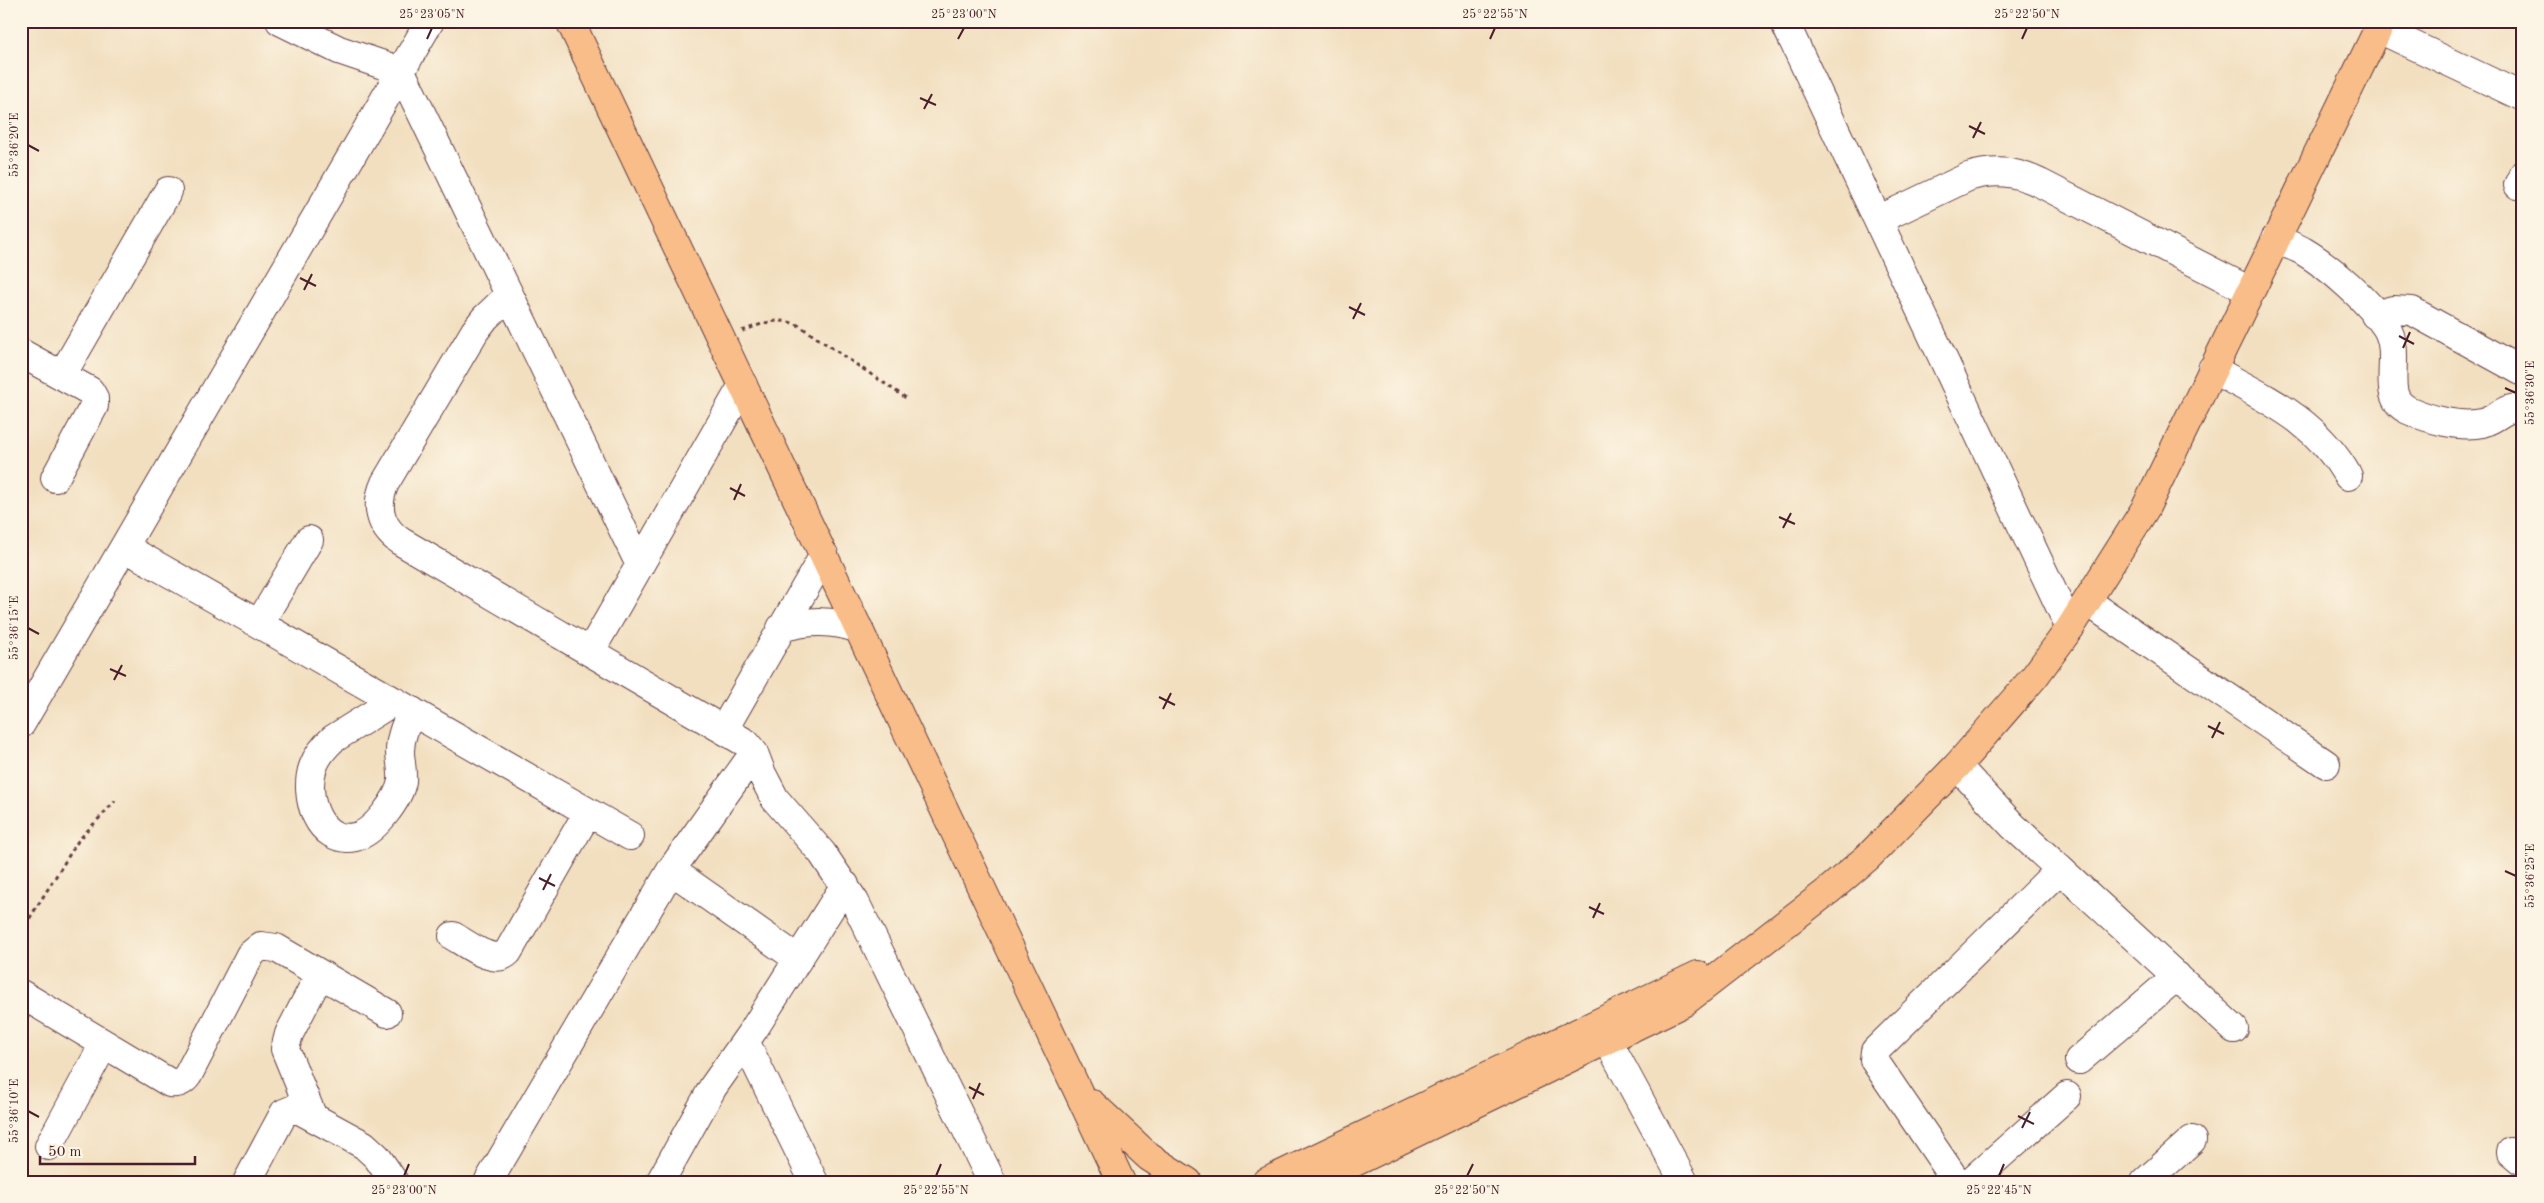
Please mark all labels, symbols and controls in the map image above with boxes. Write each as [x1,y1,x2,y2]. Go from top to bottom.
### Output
text: 25°23'05"N [399,8,465,21]
text: 25°23'00"N [931,8,997,21]
text: 25°22'55"N [1462,8,1528,21]
text: 25°22'50"N [1994,8,2060,21]
text: 55°36'20"E [8,113,21,177]
text: 55°36'30"E [2524,361,2537,425]
text: 55°36'15"E [8,596,21,660]
text: 55°36'25"E [2524,844,2537,908]
text: 55°36'10"E [8,1079,21,1143]
scale bar [40,1133,195,1165]
text: 50 m [48,1145,82,1160]
text: 25°23'00"N [371,1184,437,1197]
text: 25°22'55"N [903,1184,969,1197]
text: 25°22'50"N [1434,1184,1500,1197]
text: 25°22'45"N [1966,1184,2032,1197]

